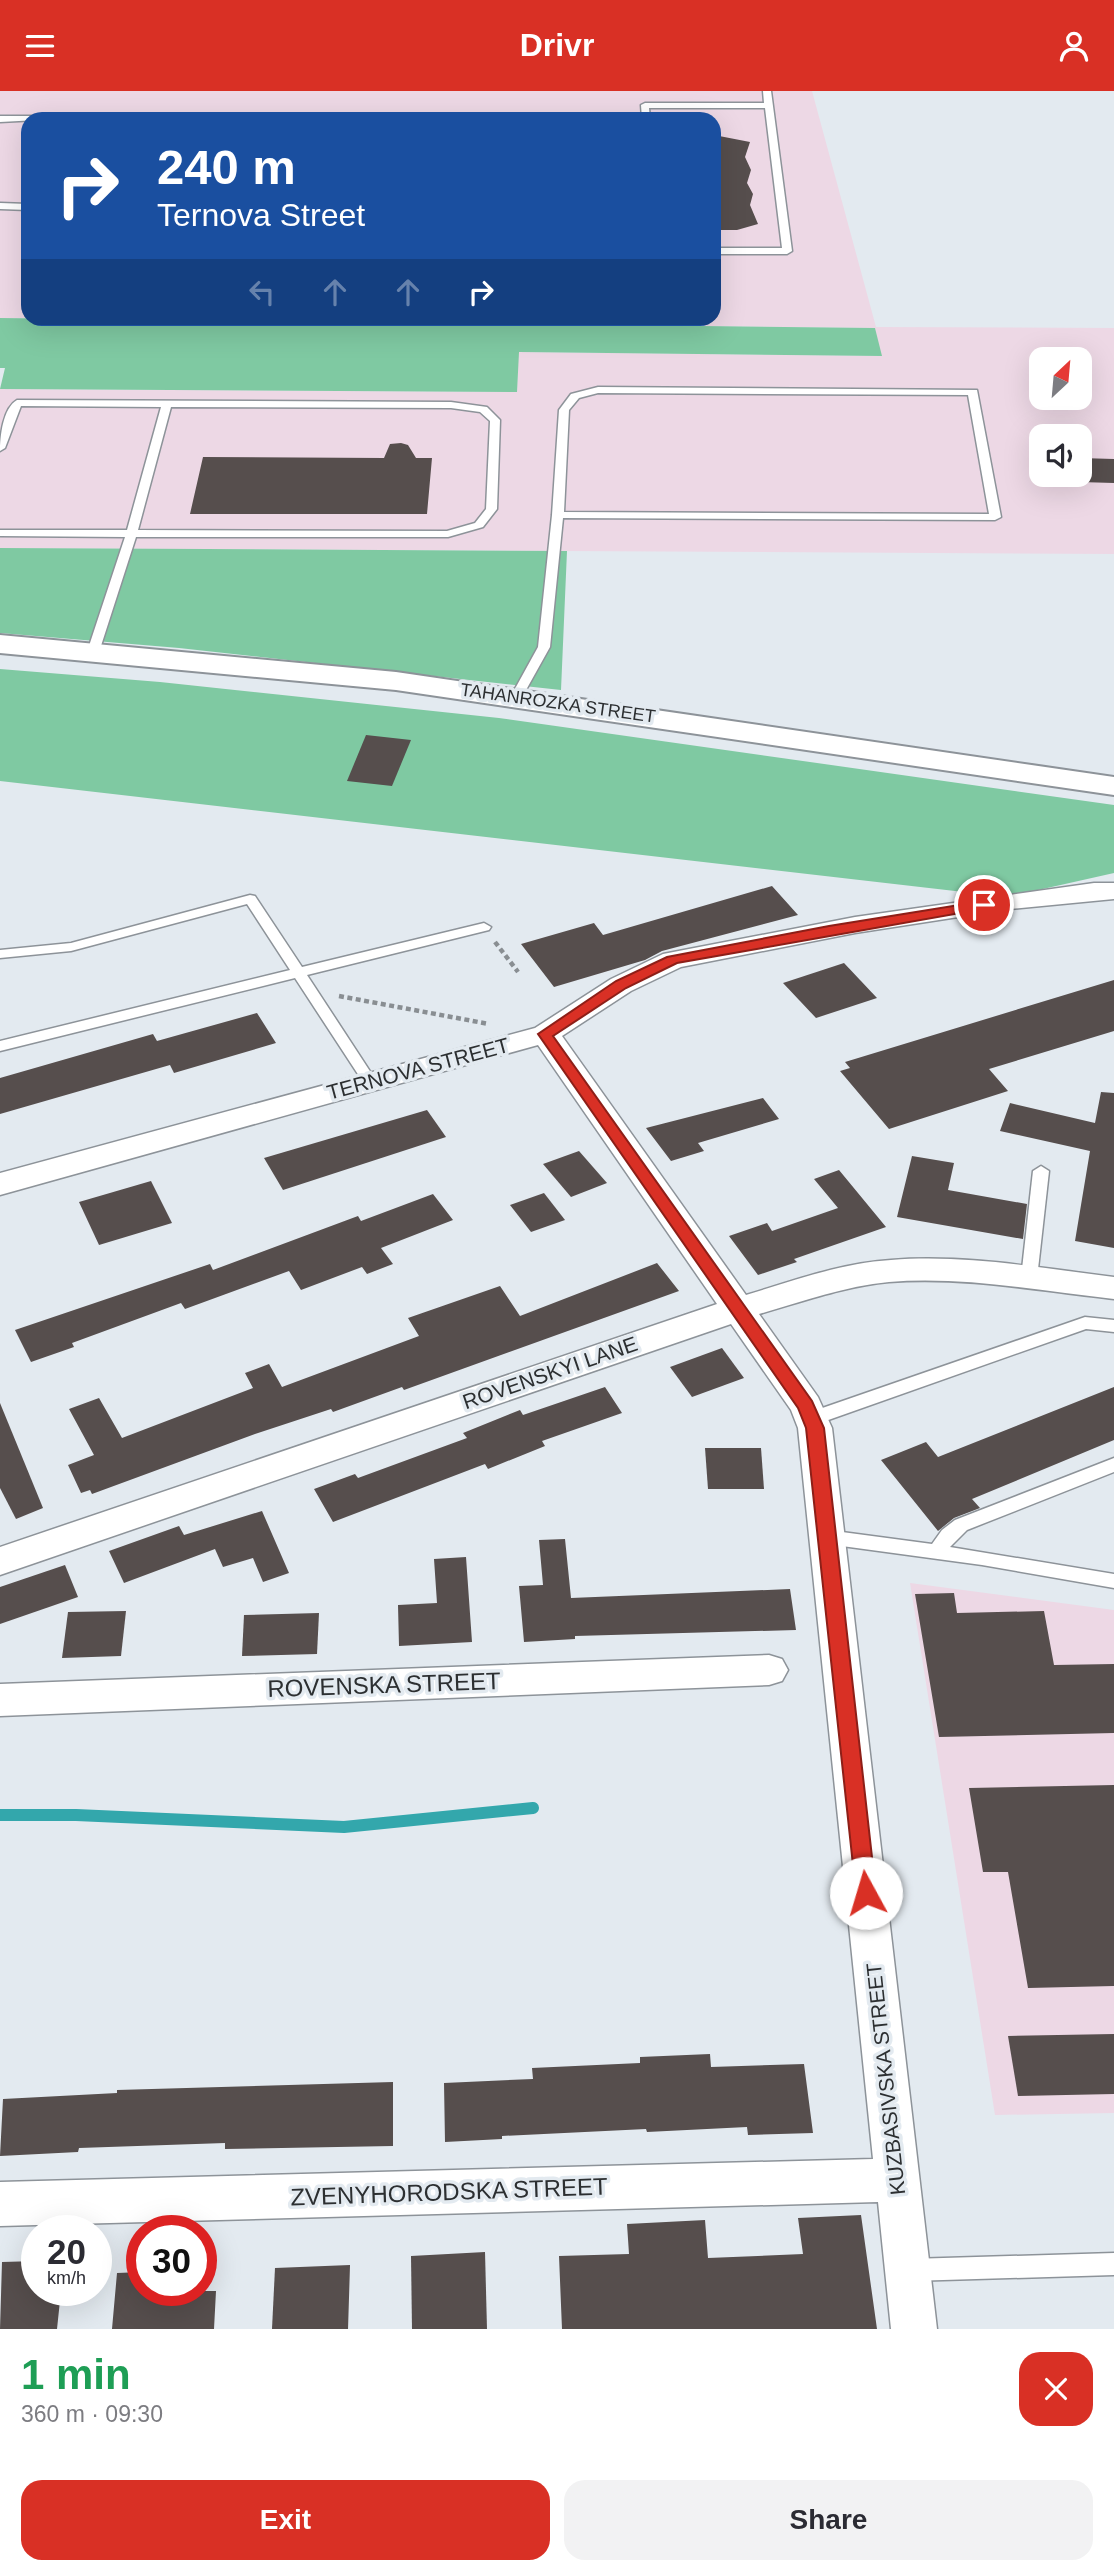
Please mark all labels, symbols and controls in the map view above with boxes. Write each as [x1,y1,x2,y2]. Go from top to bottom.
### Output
icon: menu [21,27,59,65]
text: Drivr [520,27,594,63]
icon: person [1055,27,1093,65]
icon: right [42,140,133,231]
text: 240 m [157,140,296,194]
text: Ternova Street [157,197,365,233]
icon: left [243,273,281,311]
icon: ahead [316,273,354,311]
icon: ahead [389,273,427,311]
icon: right [462,273,500,311]
north arrow [1029,347,1092,409]
map controls [1029,347,1092,487]
button: sound [1029,424,1092,487]
street label: TAHANROZKA STREET [459,679,657,727]
pin [954,875,1014,935]
icon: arrive [965,886,1003,924]
street label: TERNOVA STREET [324,1033,512,1104]
street label: ROVENSKYI LANE [459,1332,640,1413]
street label: ROVENSKA STREET [267,1667,501,1702]
position arrow [829,1856,903,1930]
street label: KUZBASIVSKA STREET [862,1962,909,2196]
street label: ZVENYHORODSKA STREET [290,2172,608,2211]
speed limit sign: 30 [126,2215,217,2306]
text: 20 [47,2232,86,2271]
text: km/h [47,2268,86,2288]
text: 1 min [21,2351,131,2398]
button: close [1019,2352,1093,2426]
text: 360 m · 09:30 [21,2401,163,2427]
button: Exit [21,2480,550,2560]
button: Share [564,2480,1093,2560]

